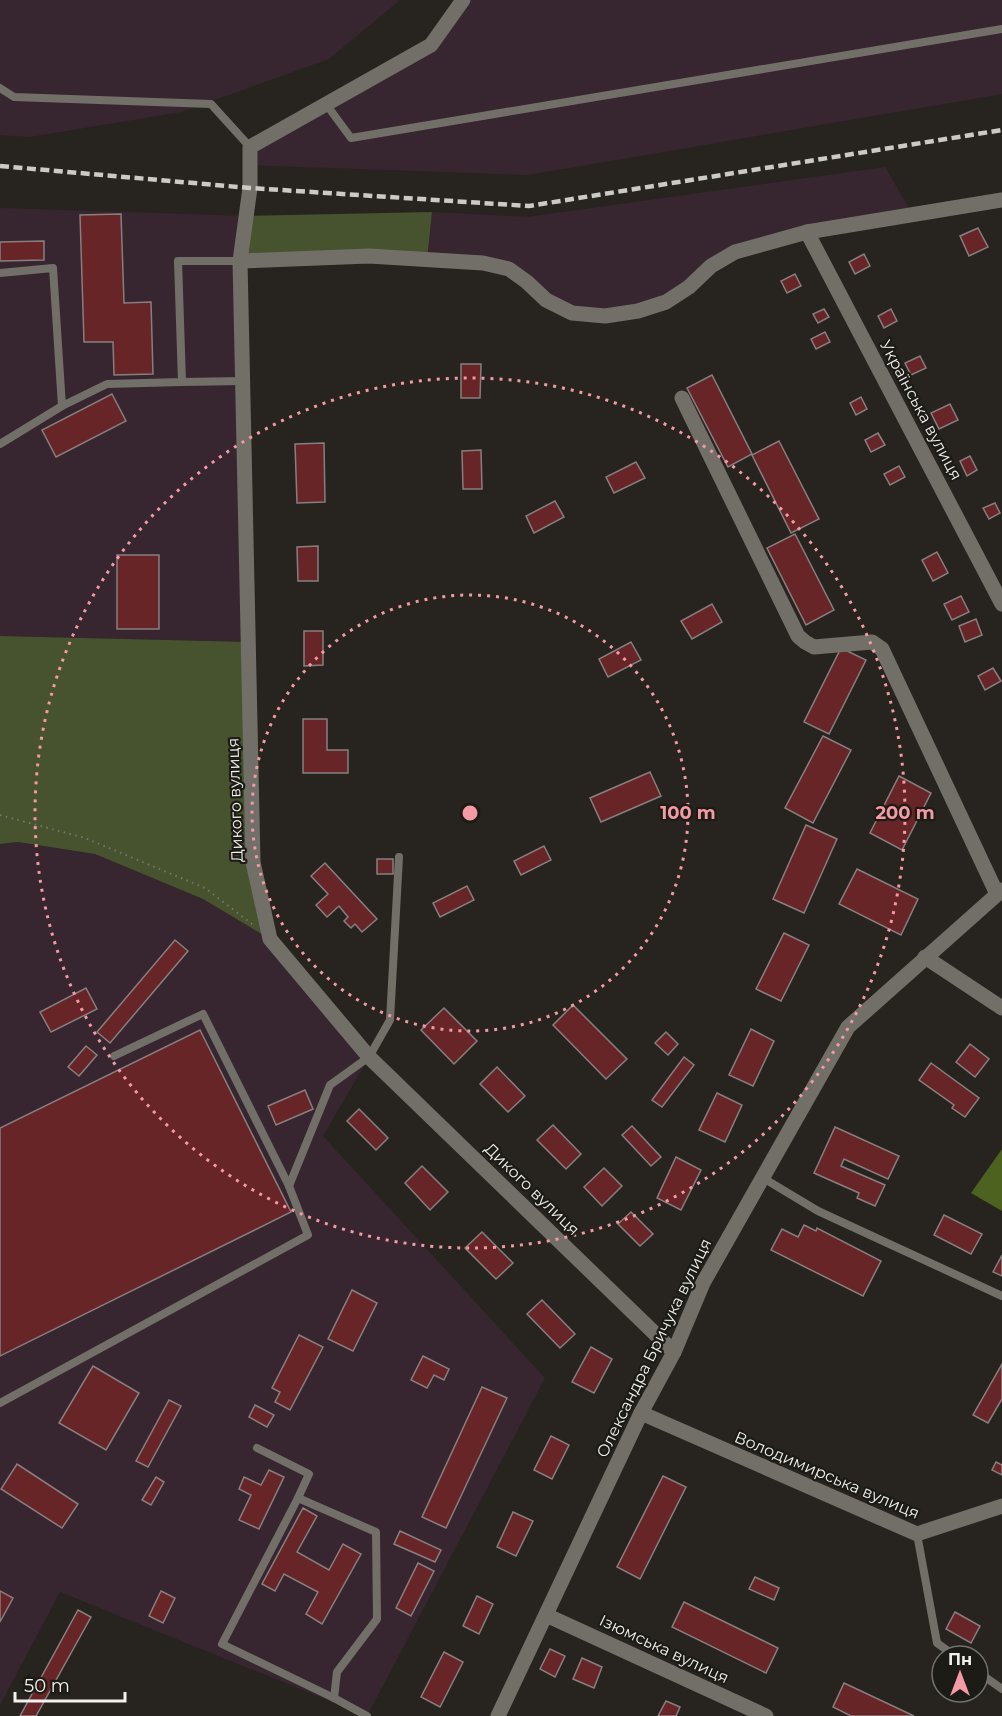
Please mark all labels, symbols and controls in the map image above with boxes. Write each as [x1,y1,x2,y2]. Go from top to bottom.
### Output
street label: Українська вулиця [876,337,966,483]
street label: Дикого вулиця [223,737,247,863]
text: 100 m [660,802,716,824]
text: 200 m [875,802,935,824]
centre of rings [460,803,480,823]
street label: Дикого вулиця [481,1139,583,1239]
street label: Олександра Бричука вулиця [593,1235,715,1461]
street label: Володимирська вулиця [732,1427,922,1523]
street label: Ізюмська вулиця [596,1611,732,1687]
north arrow [930,1644,990,1704]
text: Пн [948,1650,972,1669]
scale bar [15,1665,124,1703]
text: 50 m [24,1675,70,1697]

